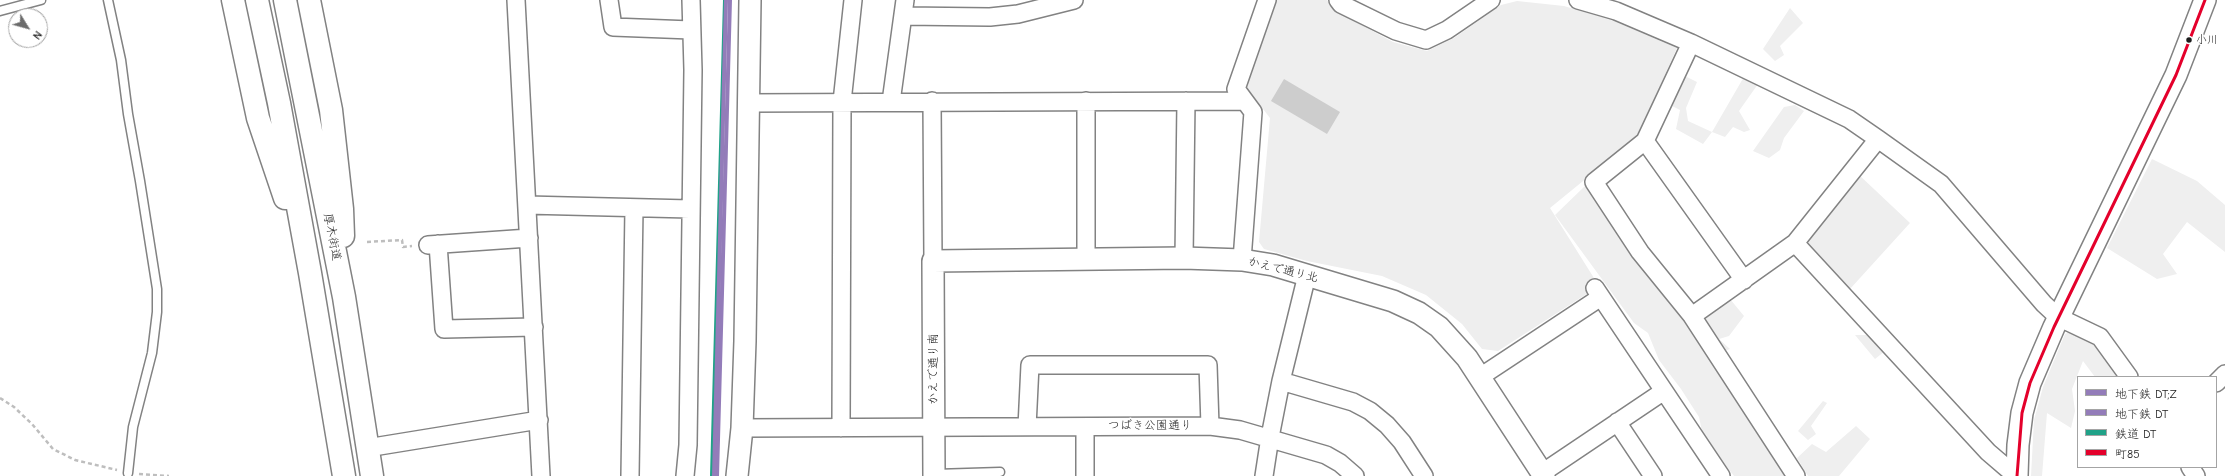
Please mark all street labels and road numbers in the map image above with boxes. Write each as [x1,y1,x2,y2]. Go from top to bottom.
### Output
street label: 厚木街道 [320,212,344,262]
street label: かえで通り北 [1246,254,1320,286]
street label: かえで通り南 [927,333,941,405]
street label: つばき公園通り [1108,419,1192,433]

